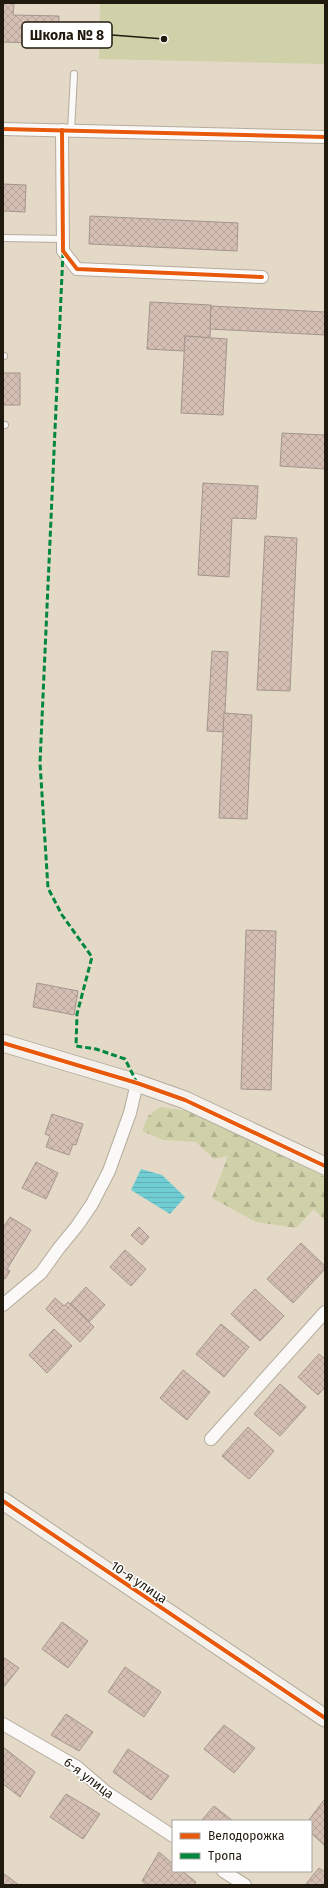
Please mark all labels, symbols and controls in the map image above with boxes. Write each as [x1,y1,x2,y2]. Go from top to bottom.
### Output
callout: Школа № 8 [22,22,112,48]
text: Школа № 8 [30,27,104,44]
street label: 10-я улица [108,1558,170,1606]
street label: 6-я улица [61,1754,117,1802]
legend [172,1820,312,1872]
text: Велодорожка [208,1829,284,1843]
text: Тропа [208,1849,242,1863]

